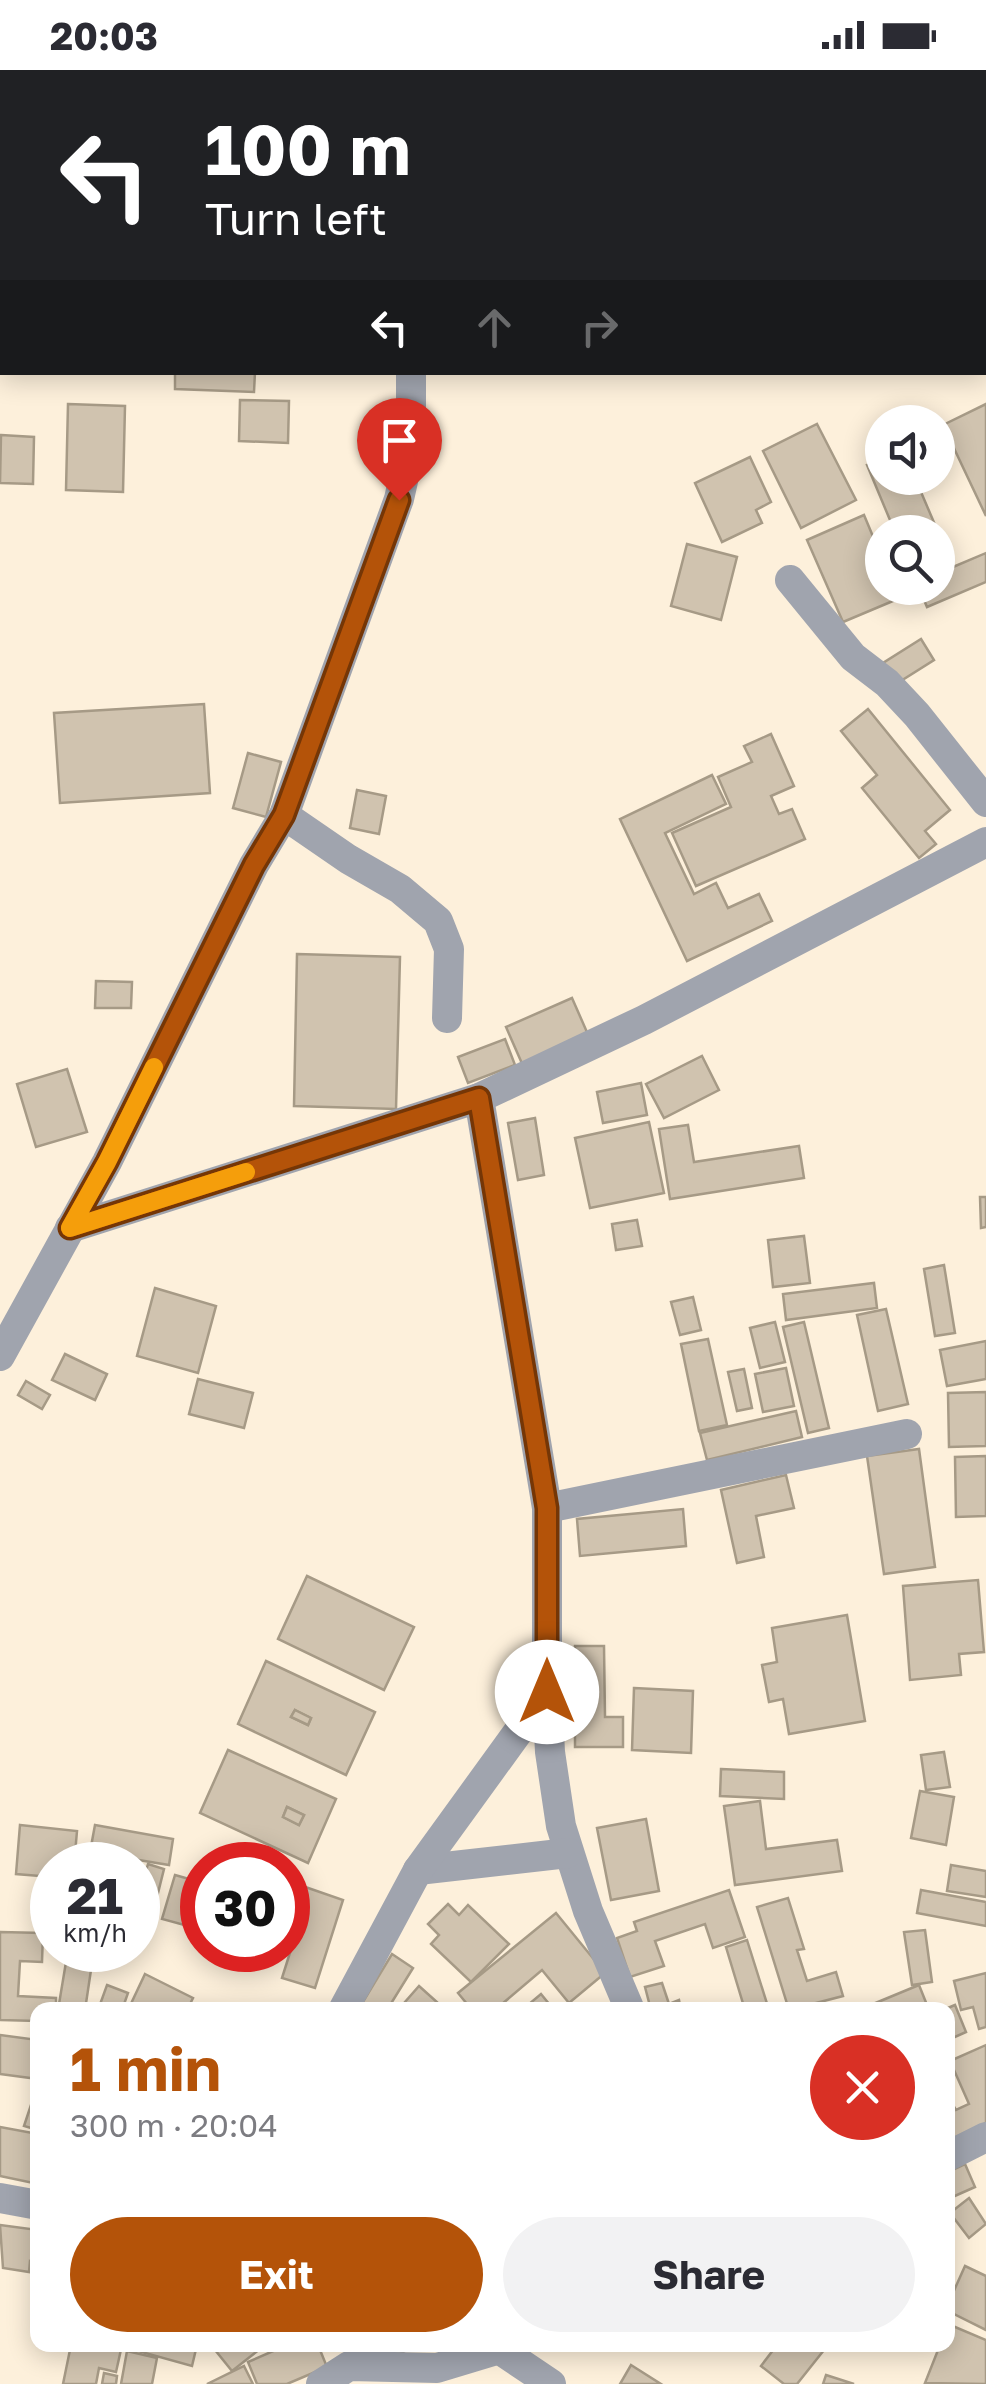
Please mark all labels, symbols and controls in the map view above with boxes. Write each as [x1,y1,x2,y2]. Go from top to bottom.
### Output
text: 20:03 [50,13,158,58]
text: 100 m [205,106,411,190]
icon: left [40,110,170,240]
text: Turn left [205,191,387,245]
icon: left [362,300,417,355]
icon: ahead [467,300,522,355]
icon: right [572,300,627,355]
pin [357,398,442,501]
map controls [865,405,955,605]
button: sound [865,405,955,495]
icon: arrive [372,413,427,468]
button: search [865,515,955,605]
position arrow [495,1640,599,1744]
speed limit sign: 30 [180,1842,310,1972]
text: 21 [67,1865,123,1925]
text: km/h [63,1917,127,1948]
text: 1 min [70,2032,221,2104]
button: close [810,2035,915,2140]
text: 300 m · 20:04 [70,2106,278,2144]
button: Exit [70,2217,483,2332]
button: Share [503,2217,915,2332]

